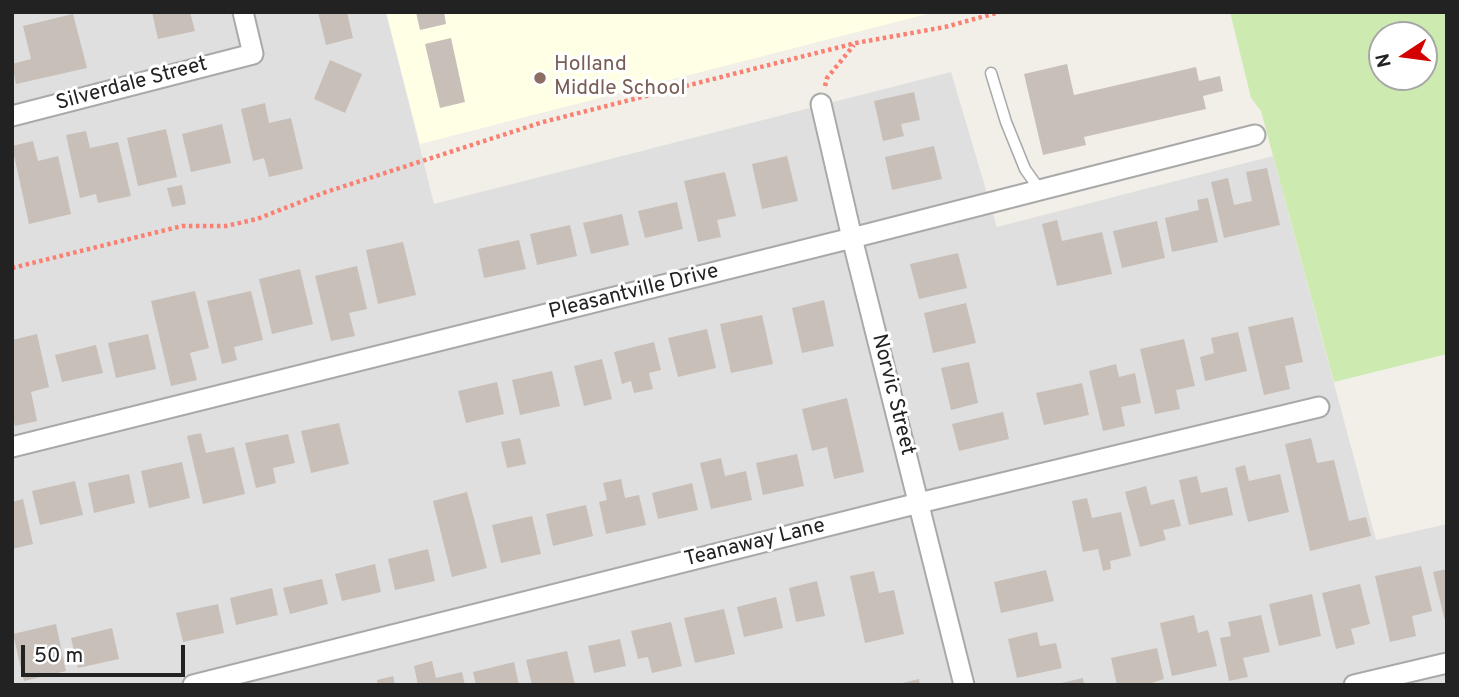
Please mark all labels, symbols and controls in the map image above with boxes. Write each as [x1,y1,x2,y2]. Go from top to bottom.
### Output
north arrow [1368,21,1438,91]
text: N [1371,51,1398,70]
street label: Silverdale Street [54,53,210,117]
place label: Holland Middle School [554,53,686,103]
marker: Holland Middle School [532,70,548,86]
street label: Pleasantville Drive [547,260,721,326]
street label: Norvic Street [865,332,919,458]
street label: Teanaway Lane [682,514,828,574]
scale bar [24,630,189,674]
text: 50 m [34,643,83,670]

